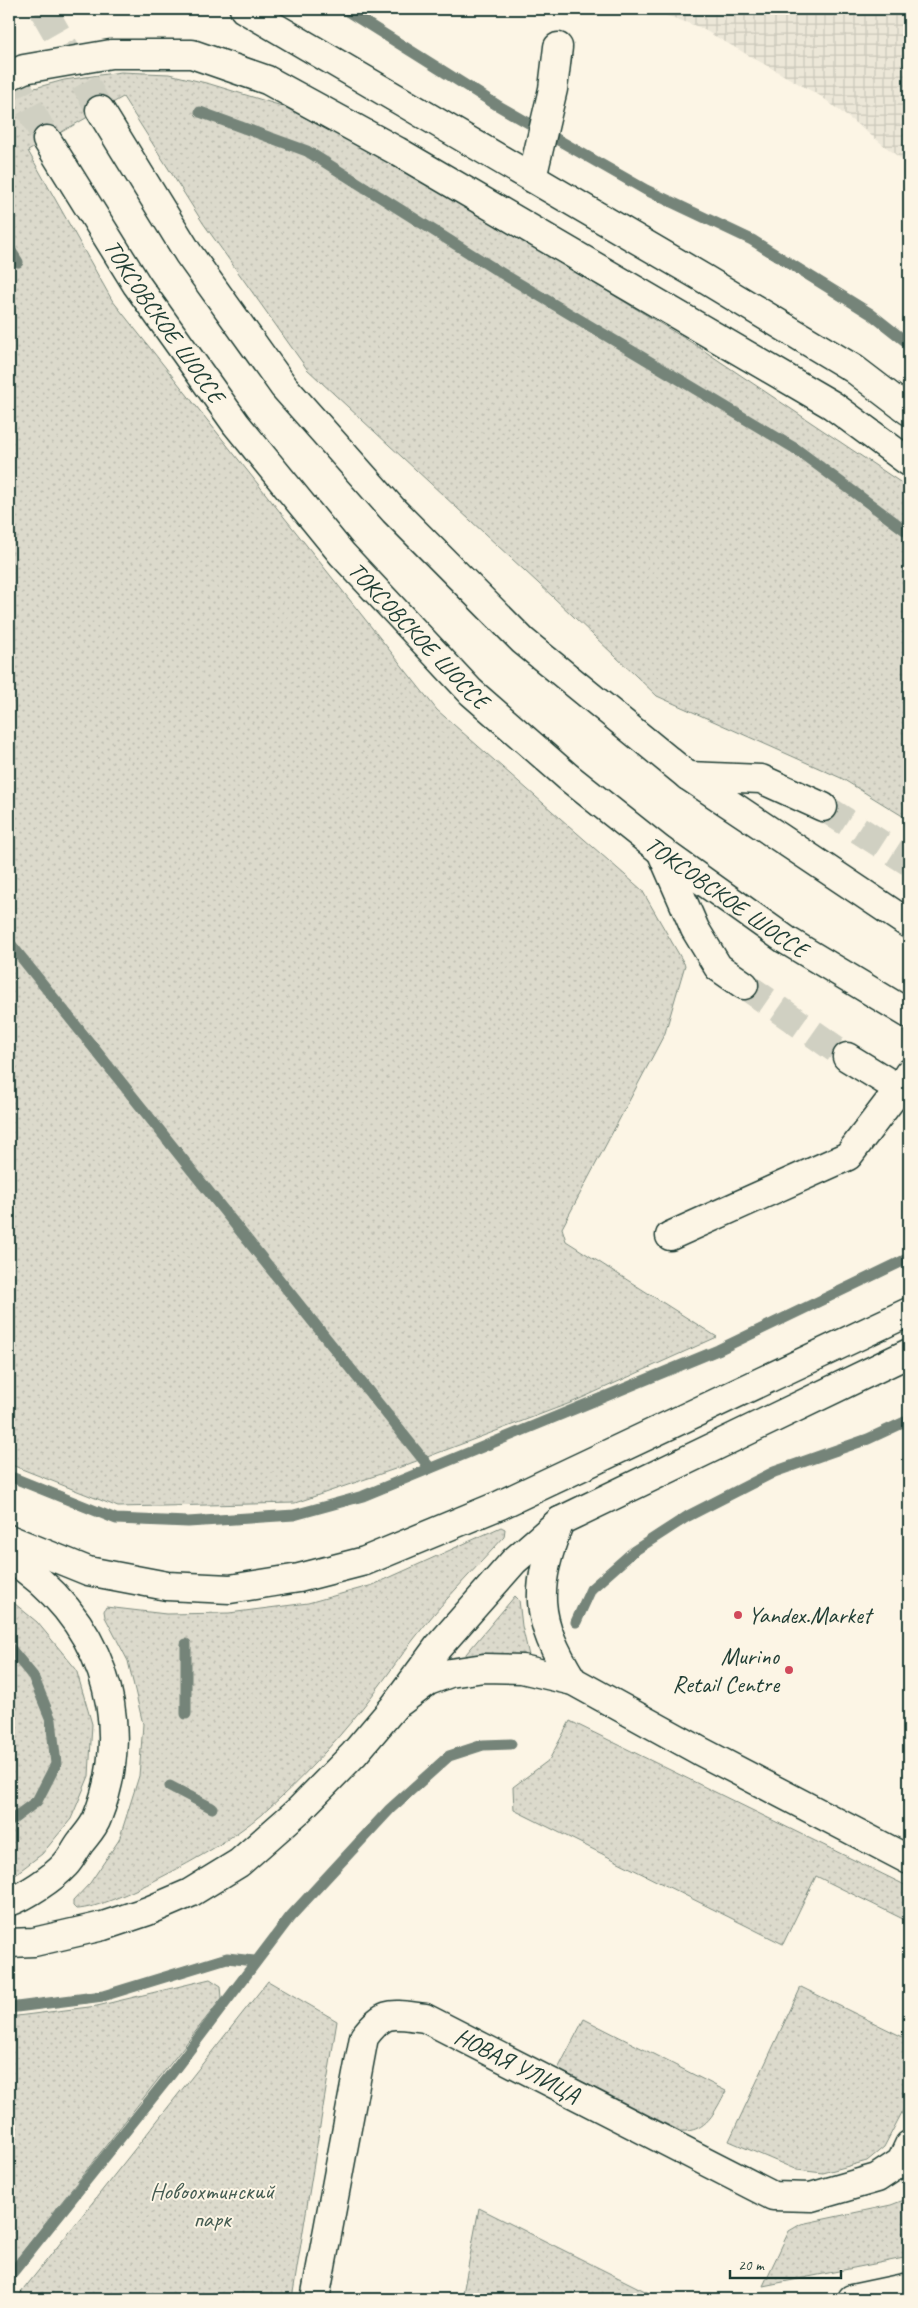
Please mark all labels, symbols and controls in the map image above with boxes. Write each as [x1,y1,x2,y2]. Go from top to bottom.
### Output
street label: ТОКСОВСКОЕ ШОССЕ [97,234,233,411]
street label: ТОКСОВСКОЕ ШОССЕ [342,555,498,718]
street label: ТОКСОВСКОЕ ШОССЕ [639,829,816,966]
place label: Yandex.Market [748,1600,874,1630]
marker: Yandex.Market [732,1609,744,1621]
place label: Murino Retail Centre [672,1641,781,1699]
marker: Murino Retail Centre [783,1664,795,1676]
street label: НОВАЯ УЛИЦА [450,2021,586,2110]
park label: Новоохтинский парк [150,2176,276,2234]
scale bar [730,2248,842,2280]
text: 20 m [738,2256,765,2275]

